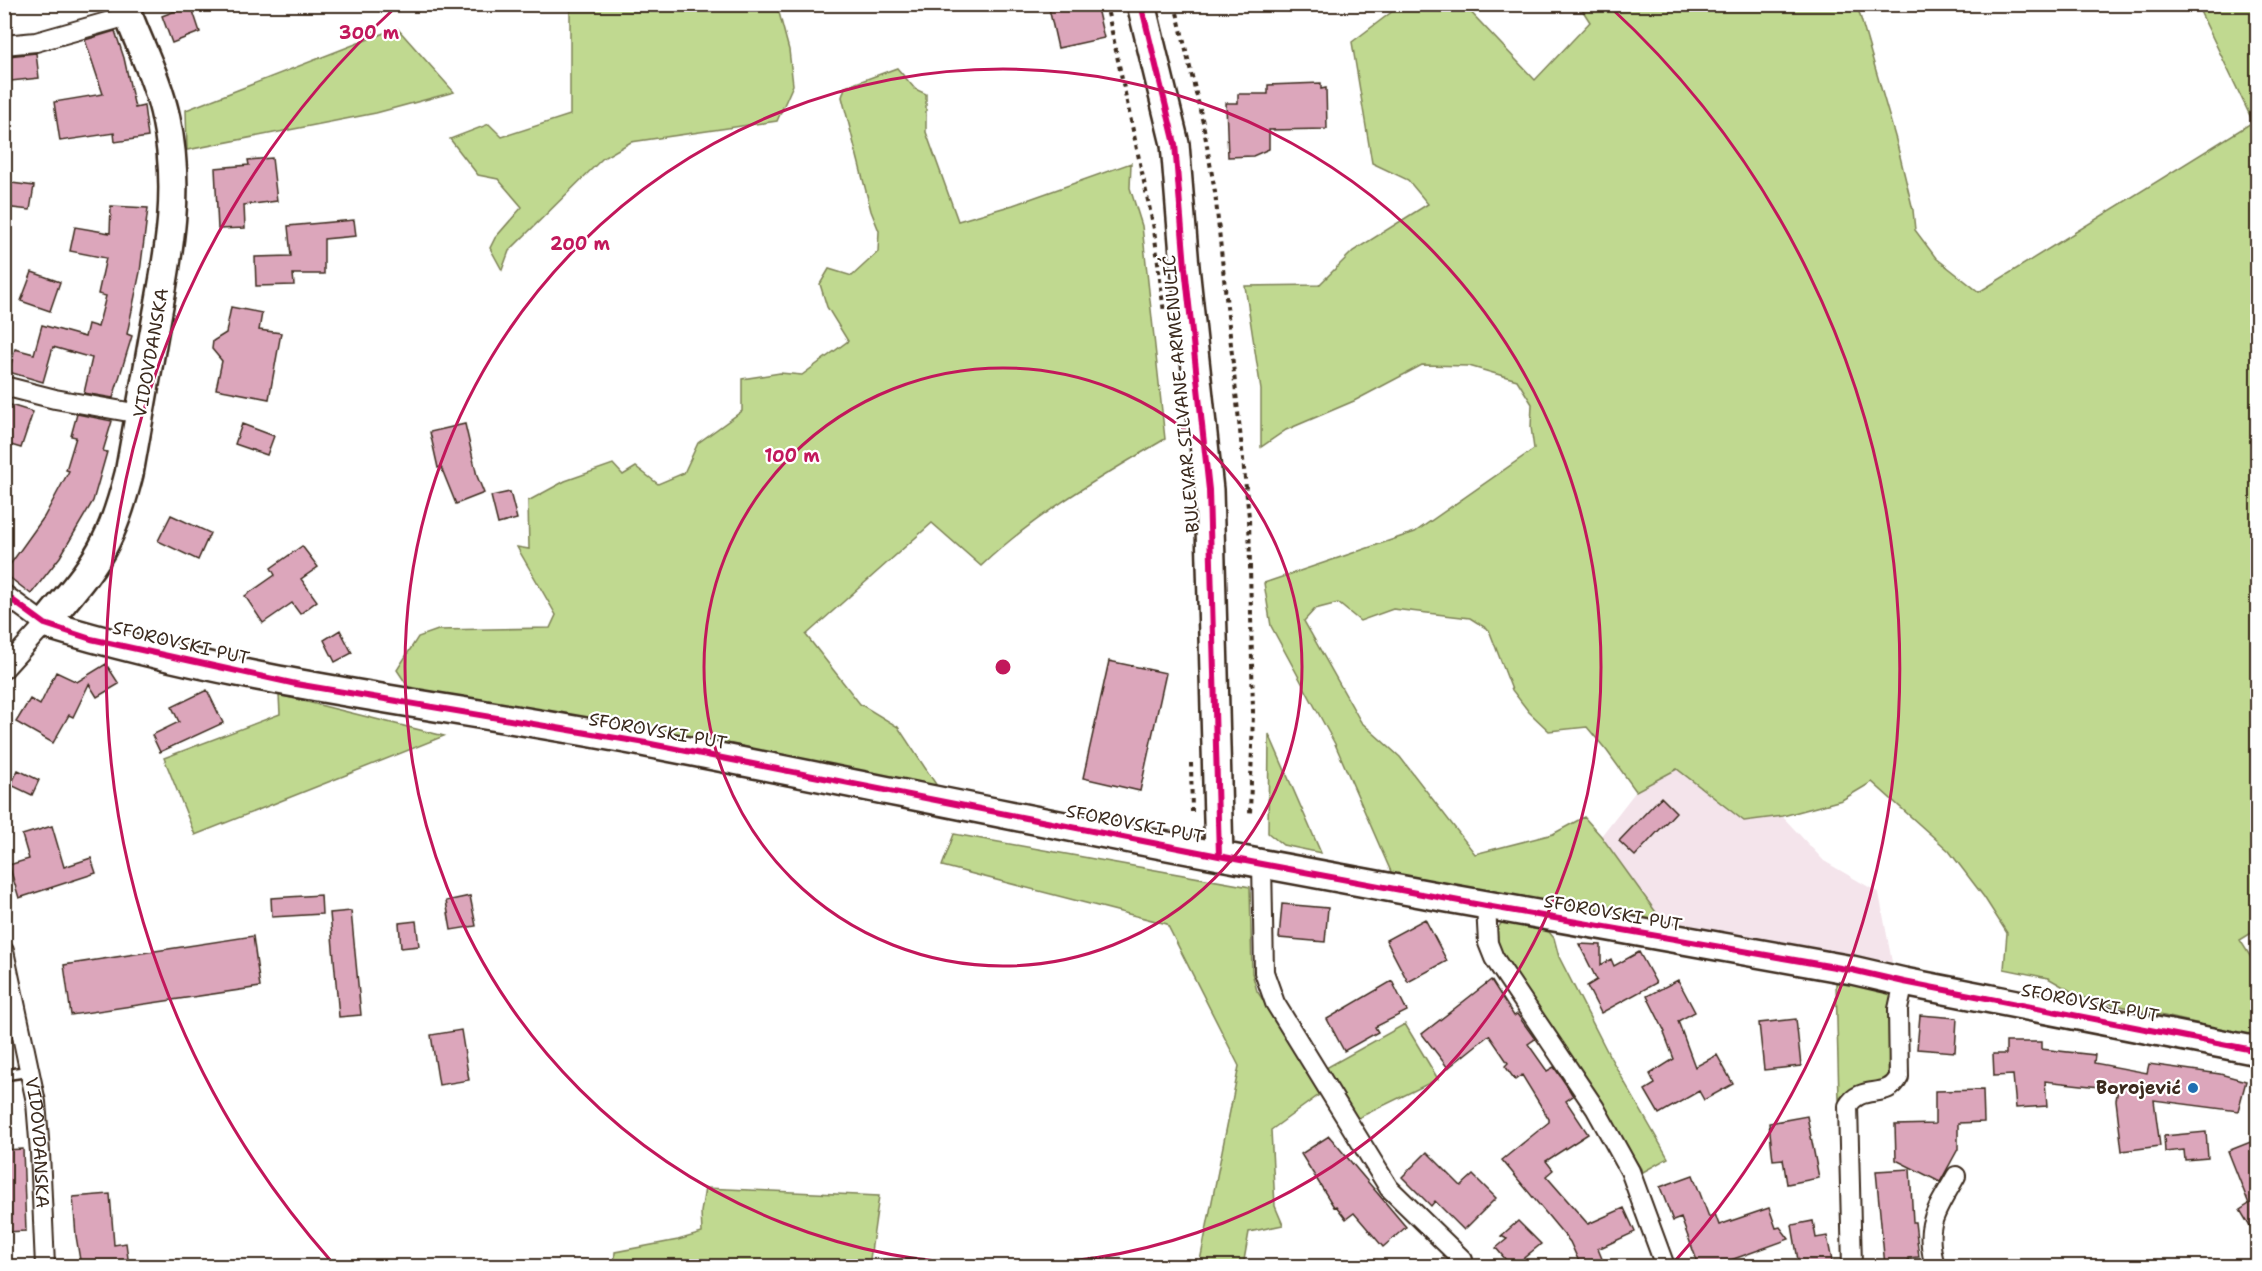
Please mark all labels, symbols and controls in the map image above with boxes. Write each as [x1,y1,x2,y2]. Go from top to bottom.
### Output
text: 300 m [339,21,400,45]
text: 200 m [550,232,611,256]
street label: BULEVAR SILVANE ARMENULIĆ [1157,254,1205,534]
street label: VIDOVDANSKA [128,286,174,420]
text: 100 m [764,444,820,468]
street label: SFOROVSKI PUT [110,616,252,670]
centre of rings [993,657,1013,677]
street label: SFOROVSKI PUT [587,707,729,755]
street label: SFOROVSKI PUT [1064,799,1206,849]
street label: SFOROVSKI PUT [1542,889,1684,937]
street label: SFOROVSKI PUT [2019,978,2161,1028]
street label: VIDOVDANSKA [19,1075,54,1209]
place label: Borojević [2096,1076,2181,1100]
marker: Borojević [2186,1081,2200,1095]

